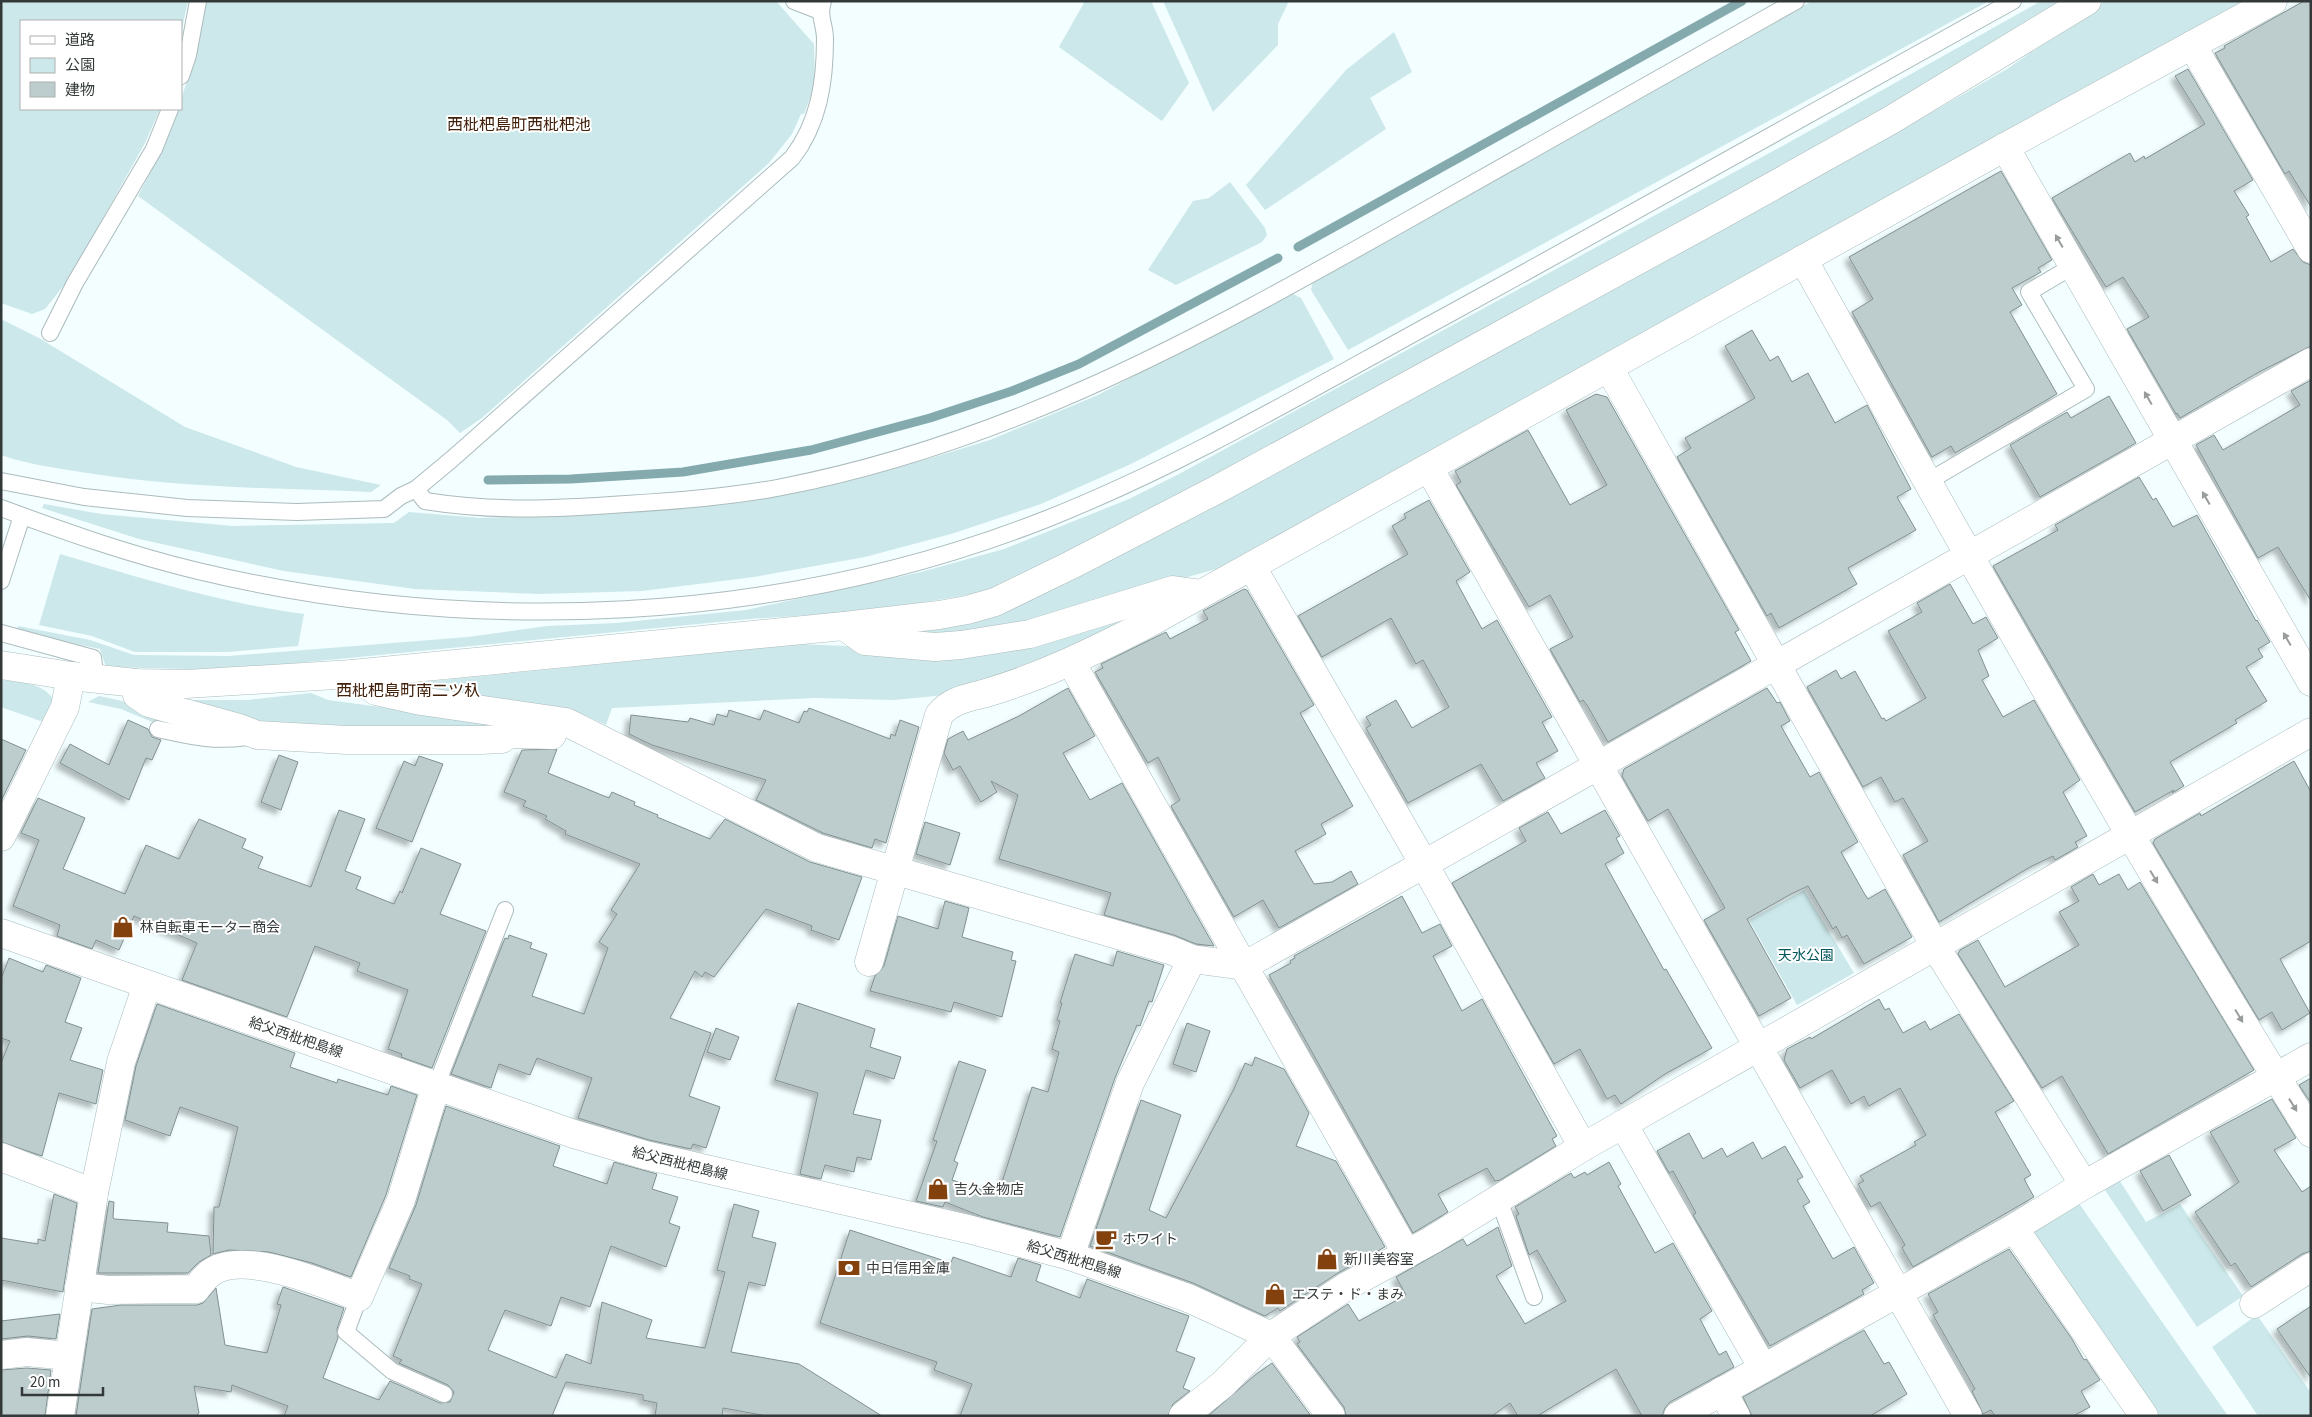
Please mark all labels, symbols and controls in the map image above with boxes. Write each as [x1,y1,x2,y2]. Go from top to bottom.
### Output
legend [20,20,182,110]
text: 道路 [65,30,95,51]
text: 公園 [65,55,95,76]
text: 建物 [65,80,95,101]
district label: 西枇杷島町西枇杷池 [447,114,591,136]
one-way arrow [2055,235,2064,248]
one-way arrow [2144,391,2153,404]
one-way arrow [2202,491,2210,506]
one-way arrow [2282,633,2291,646]
district label: 西枇杷島町南二ツ杁 [336,680,480,702]
one-way arrow [2150,871,2159,884]
shop icon: 林自転車モーター商会 [110,914,136,940]
place label: 林自転車モーター商会 [140,918,280,938]
park label: 天水公園 [1778,946,1834,966]
one-way arrow [2234,1010,2243,1023]
street label: 給父西枇杷島線 [246,1013,345,1063]
one-way arrow [2289,1099,2298,1112]
street label: 給父西枇杷島線 [630,1142,730,1186]
shop icon: 吉久金物店 [925,1176,951,1202]
place label: 吉久金物店 [954,1180,1024,1200]
cafe icon: ホワイト [1093,1226,1119,1252]
place label: ホワイト [1122,1230,1178,1250]
street label: 給父西枇杷島線 [1024,1236,1123,1284]
shop icon: 新川美容室 [1314,1246,1340,1272]
place label: 新川美容室 [1344,1250,1414,1270]
bank icon: 中日信用金庫 [836,1255,862,1281]
place label: 中日信用金庫 [866,1259,950,1279]
shop icon: エステ・ド・まみ [1262,1281,1288,1307]
place label: エステ・ド・まみ [1292,1285,1404,1305]
scale bar [22,1364,104,1396]
text: 20 m [30,1372,60,1393]

